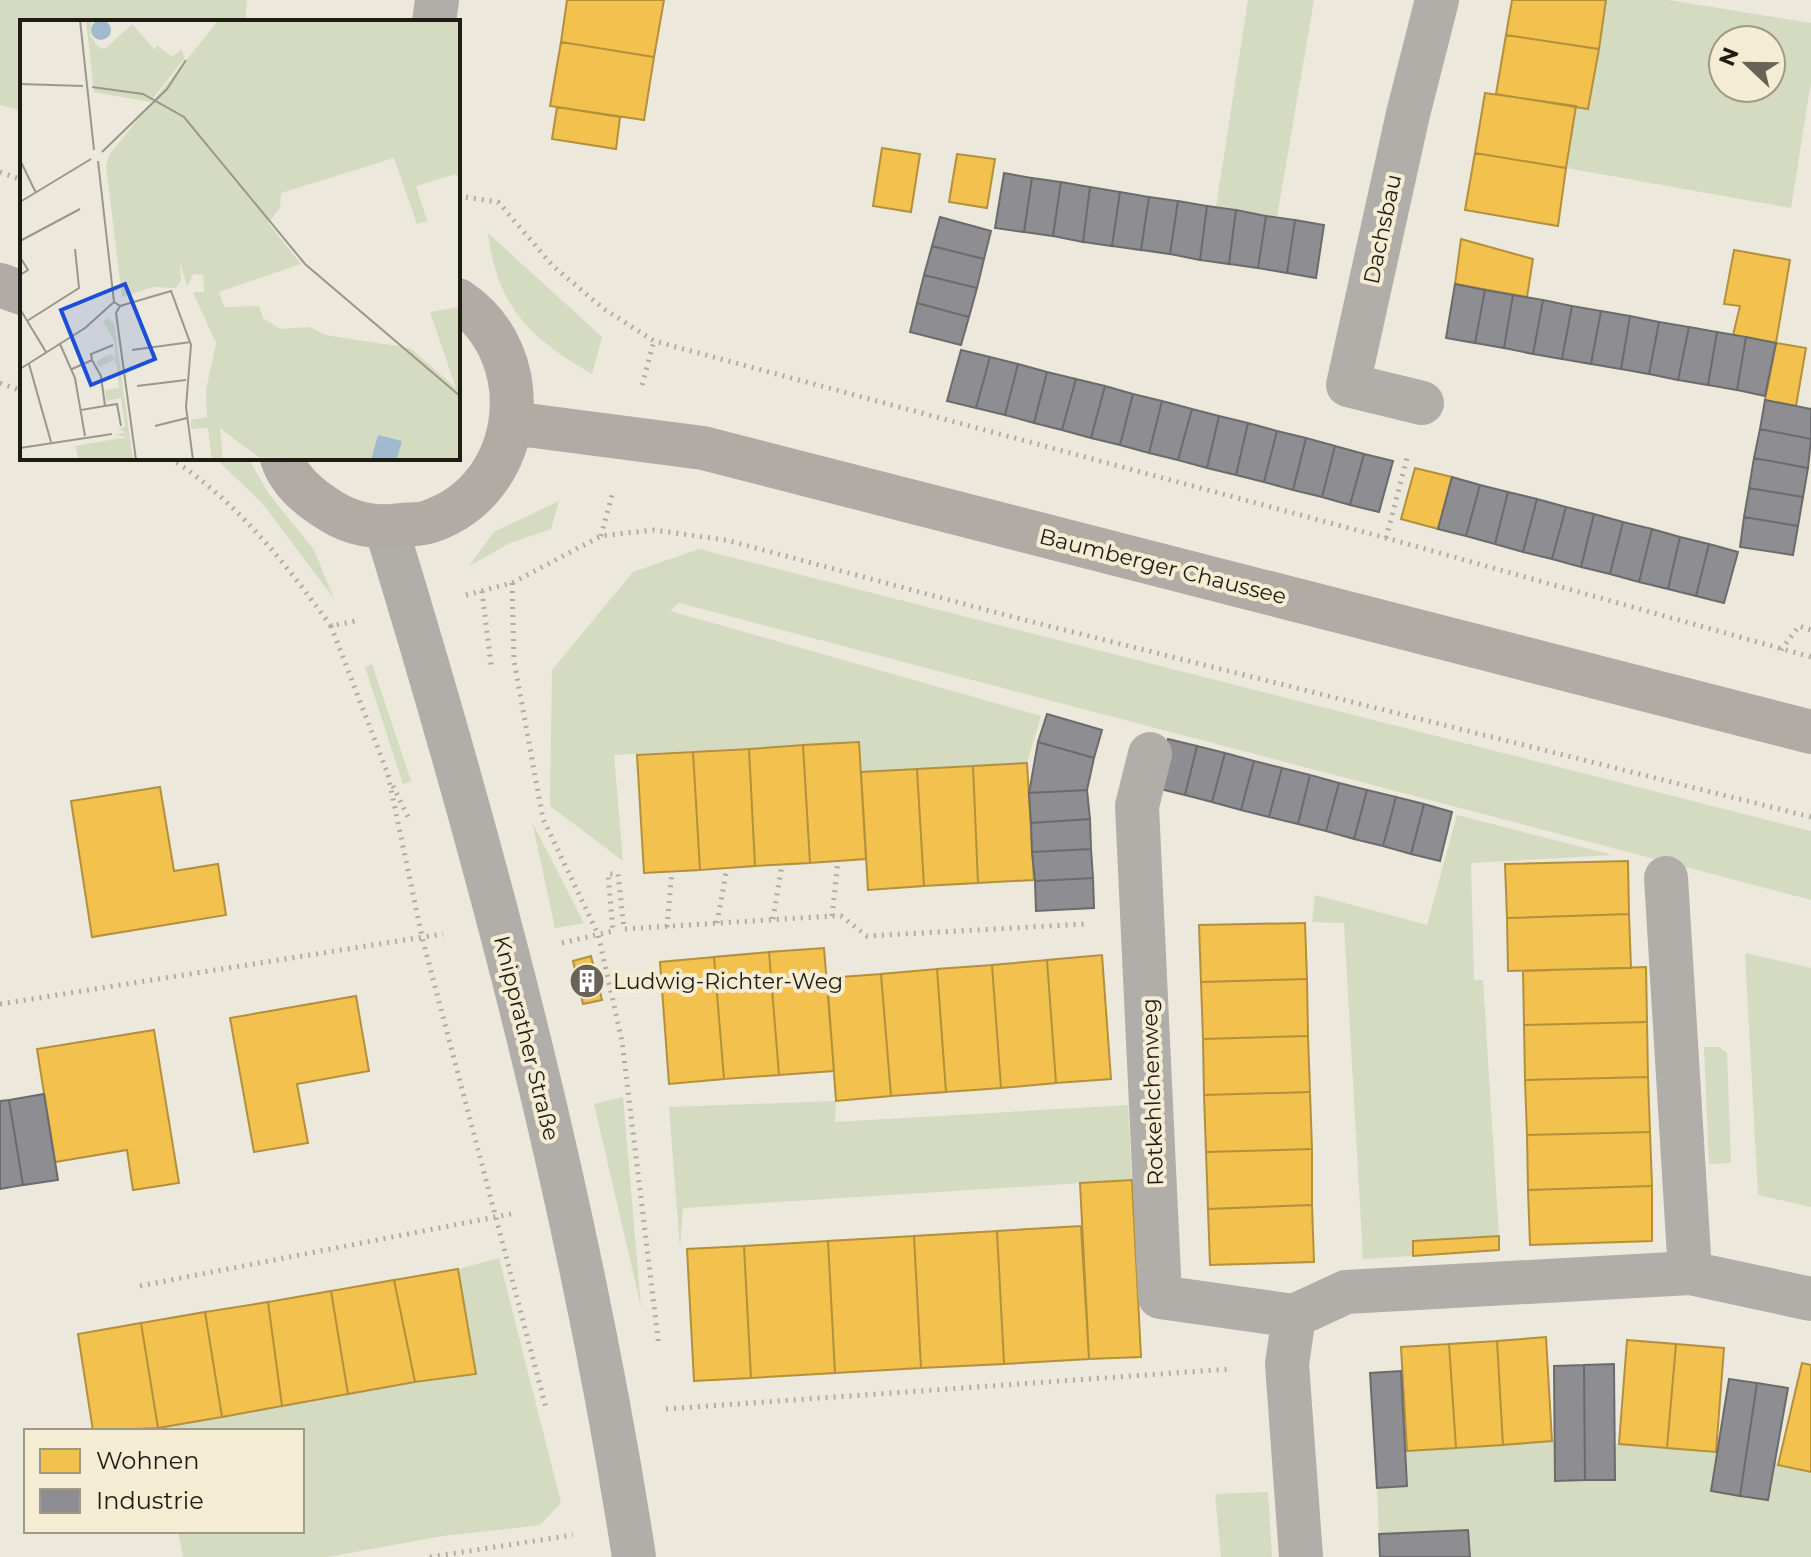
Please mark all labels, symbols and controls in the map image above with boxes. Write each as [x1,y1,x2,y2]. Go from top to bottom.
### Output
inset map [20,20,460,460]
north arrow [1707,24,1787,104]
text: N [1713,43,1745,70]
street label: Dachsbau [1358,172,1407,286]
street label: Baumberger Chaussee [1037,523,1289,610]
street label: Knipprather Straße [488,933,565,1143]
building icon: Ludwig-Richter-Weg [568,962,606,1000]
place label: Ludwig-Richter-Weg [613,968,843,995]
street label: Rotkehlchenweg [1136,998,1169,1186]
legend [24,1429,304,1533]
text: Wohnen [96,1446,200,1475]
text: Industrie [96,1486,204,1515]

